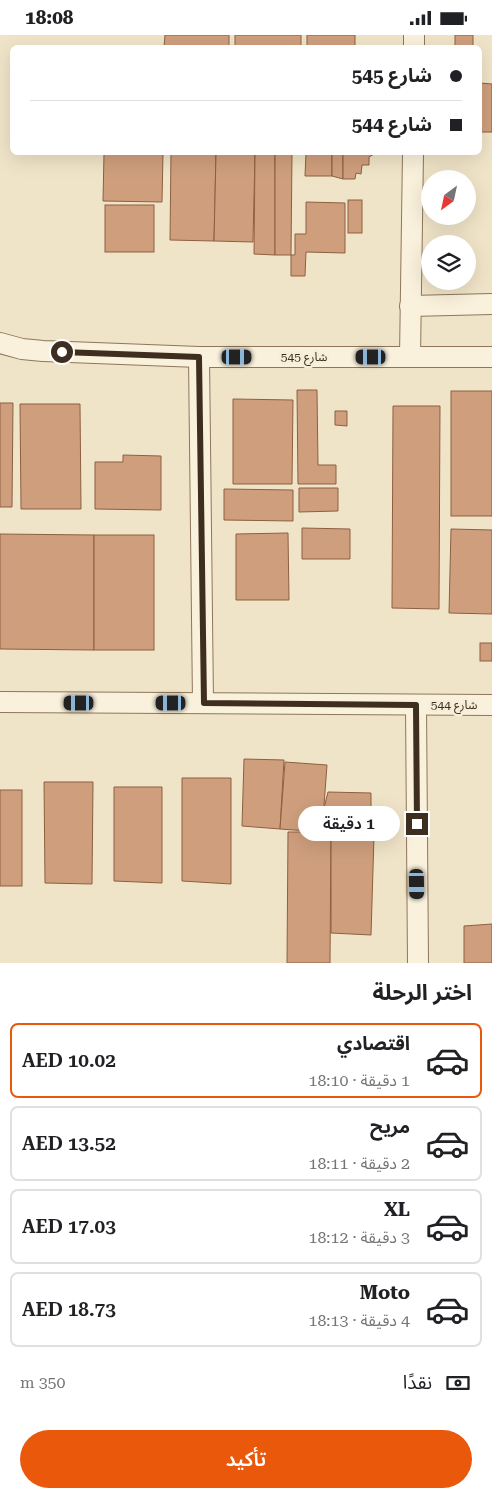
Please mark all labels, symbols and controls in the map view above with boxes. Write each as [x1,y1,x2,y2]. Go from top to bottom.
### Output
text: 18:08 [25,6,74,29]
text: شارع 545 [352,64,432,87]
text: شارع 544 [352,113,432,136]
north arrow [421,170,476,225]
map controls [421,170,476,290]
button: layers [421,235,476,290]
route start [51,341,73,363]
car [222,350,252,365]
street label: شارع 545 [281,350,327,366]
car [356,350,386,365]
car [64,696,94,711]
car [156,696,186,711]
street label: شارع 544 [431,698,477,714]
callout: 1 دقيقة [297,807,400,841]
route end [406,813,428,835]
text: 1 دقيقة [323,814,375,833]
car [409,869,424,899]
text: اختر الرحلة [372,980,472,1005]
text: اقتصادي [337,1032,410,1055]
icon: car [425,1038,470,1083]
text: AED 10.02 [22,1049,116,1072]
text: 1 دقيقة · 18:10 [308,1071,410,1090]
text: مريح [370,1115,410,1138]
icon: car [425,1121,470,1166]
text: AED 13.52 [22,1132,116,1155]
text: 2 دقيقة · 18:11 [308,1154,410,1173]
text: XL [384,1198,410,1221]
icon: car [425,1204,470,1249]
text: AED 17.03 [22,1215,116,1238]
text: 3 دقيقة · 18:12 [308,1228,410,1247]
text: Moto [360,1281,410,1304]
icon: car [425,1287,470,1332]
text: AED 18.73 [22,1298,116,1321]
text: 4 دقيقة · 18:13 [308,1311,410,1330]
icon: cash [444,1369,472,1397]
text: نقدًا [403,1371,432,1394]
text: 350 m [20,1373,66,1392]
button: تأكيد [20,1430,472,1488]

